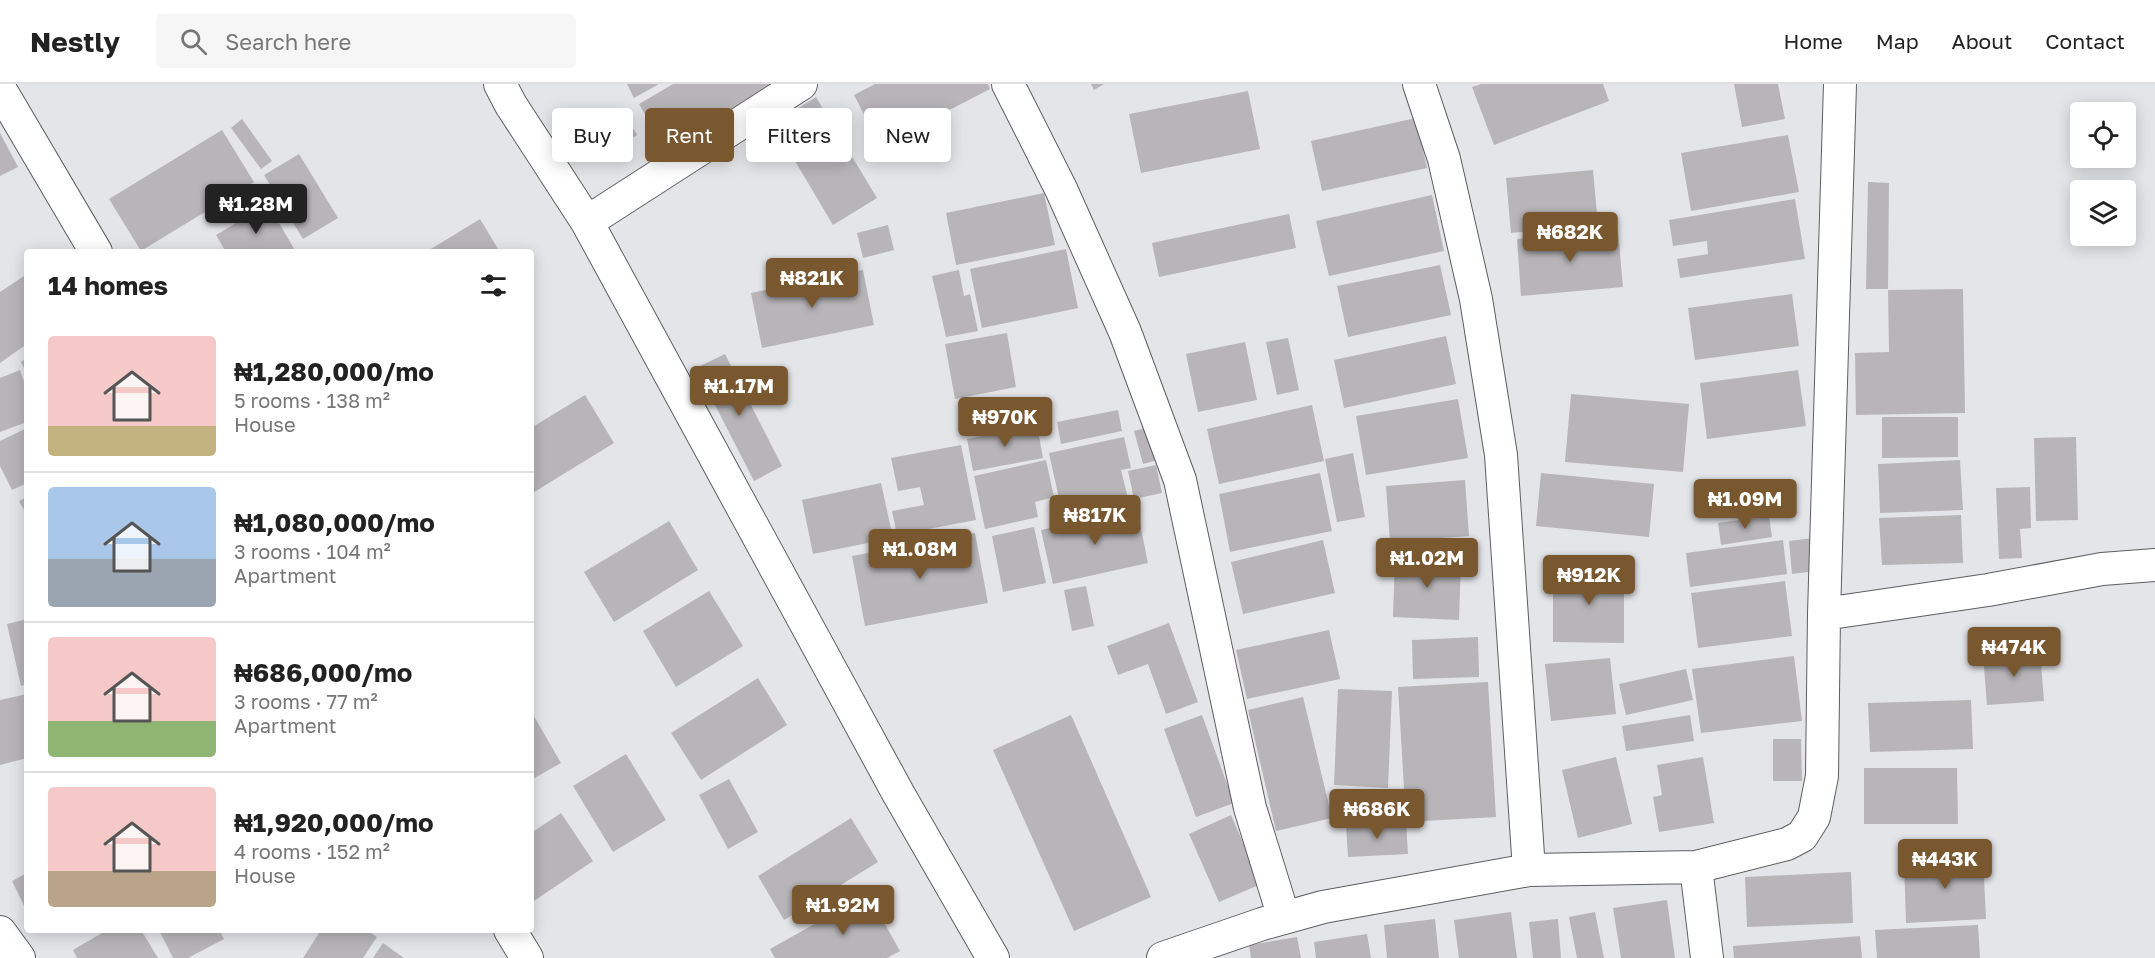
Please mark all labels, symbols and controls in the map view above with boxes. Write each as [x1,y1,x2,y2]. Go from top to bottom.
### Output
search box [156,14,576,68]
text: Nestly [30,25,120,58]
icon: search [177,25,210,58]
text: Search here [225,28,351,55]
text: Home [1783,28,1843,54]
text: Map [1876,28,1919,54]
text: About [1952,28,2012,54]
text: Contact [2045,28,2125,54]
map controls [2070,102,2136,246]
button: locate [2070,102,2136,168]
chip: Buy [552,108,633,162]
chip: Rent [645,108,734,162]
chip: Filters [746,108,852,162]
chip: New [864,108,951,162]
button: layers [2070,180,2136,246]
pin: ₦1.28M [207,184,305,235]
text: ₦1.28M [219,191,293,215]
pin: ₦682K [1528,212,1612,263]
text: ₦682K [1537,219,1603,243]
pin: ₦821K [770,258,854,309]
text: ₦821K [780,265,844,289]
icon: filters [477,269,510,302]
text: 14 homes [48,270,168,301]
text: ₦1,280,000/mo [234,356,434,387]
icon: home [96,360,168,432]
pin: ₦1.17M [690,366,788,417]
text: ₦1.17M [704,373,774,397]
text: 5 rooms · 138 m² [234,388,390,412]
pin: ₦970K [963,397,1047,448]
text: ₦970K [972,404,1038,428]
text: House [234,412,296,436]
pin: ₦1.09M [1696,479,1794,530]
text: ₦1.09M [1708,486,1782,510]
pin: ₦817K [1053,495,1137,546]
text: ₦817K [1064,502,1126,526]
text: ₦1,080,000/mo [234,507,435,538]
icon: home [96,511,168,583]
pin: ₦1.08M [871,529,969,580]
text: ₦1.08M [883,536,957,560]
pin: ₦1.02M [1378,538,1476,589]
text: 3 rooms · 104 m² [234,539,391,563]
text: ₦1.02M [1390,545,1464,569]
pin: ₦912K [1547,555,1631,606]
text: ₦912K [1557,562,1621,586]
text: Apartment [234,563,337,587]
pin: ₦474K [1972,627,2056,678]
text: ₦474K [1982,634,2046,658]
text: ₦686,000/mo [234,657,412,688]
icon: home [96,661,168,733]
text: 3 rooms · 77 m² [234,689,378,713]
text: Apartment [234,713,337,737]
pin: ₦686K [1335,789,1419,840]
text: ₦686K [1343,796,1411,820]
text: ₦1,920,000/mo [234,807,434,838]
icon: home [96,811,168,883]
text: 4 rooms · 152 m² [234,839,390,863]
pin: ₦443K [1903,839,1987,890]
text: ₦443K [1912,846,1978,870]
text: House [234,863,296,887]
pin: ₦1.92M [794,885,892,936]
text: ₦1.92M [806,892,880,916]

